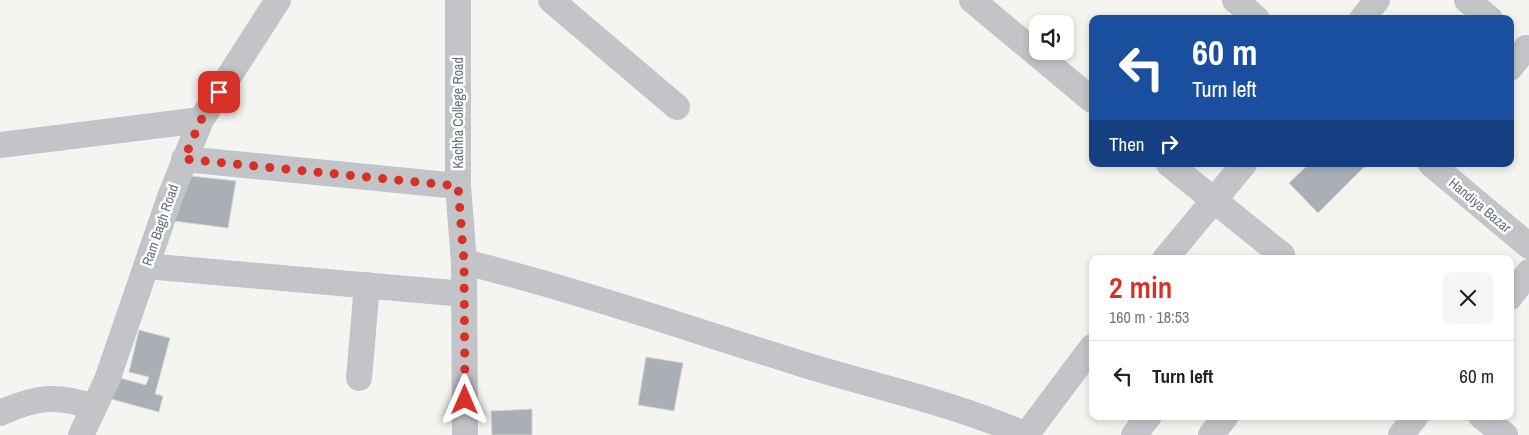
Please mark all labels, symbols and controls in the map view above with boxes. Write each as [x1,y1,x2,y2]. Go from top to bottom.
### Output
map controls [1029,15,1074,60]
button: sound [1029,15,1074,60]
text: 60 m [1192,29,1257,76]
icon: left [1109,35,1174,100]
street label: Kachha College Road [449,57,467,169]
pin [198,71,240,113]
text: Turn left [1192,74,1257,104]
icon: arrive [205,78,233,106]
icon: right [1155,130,1183,158]
text: Then [1109,131,1145,157]
street label: Handiya Bazar [1445,174,1515,236]
street label: Ram Bagh Road [138,182,182,268]
text: 2 min [1109,267,1172,307]
button: close [1442,272,1494,324]
text: 160 m · 18:53 [1109,306,1189,328]
icon: left [1109,362,1137,390]
text: Turn left [1152,363,1213,389]
text: 60 m [1459,363,1494,389]
position arrow [438,373,490,425]

